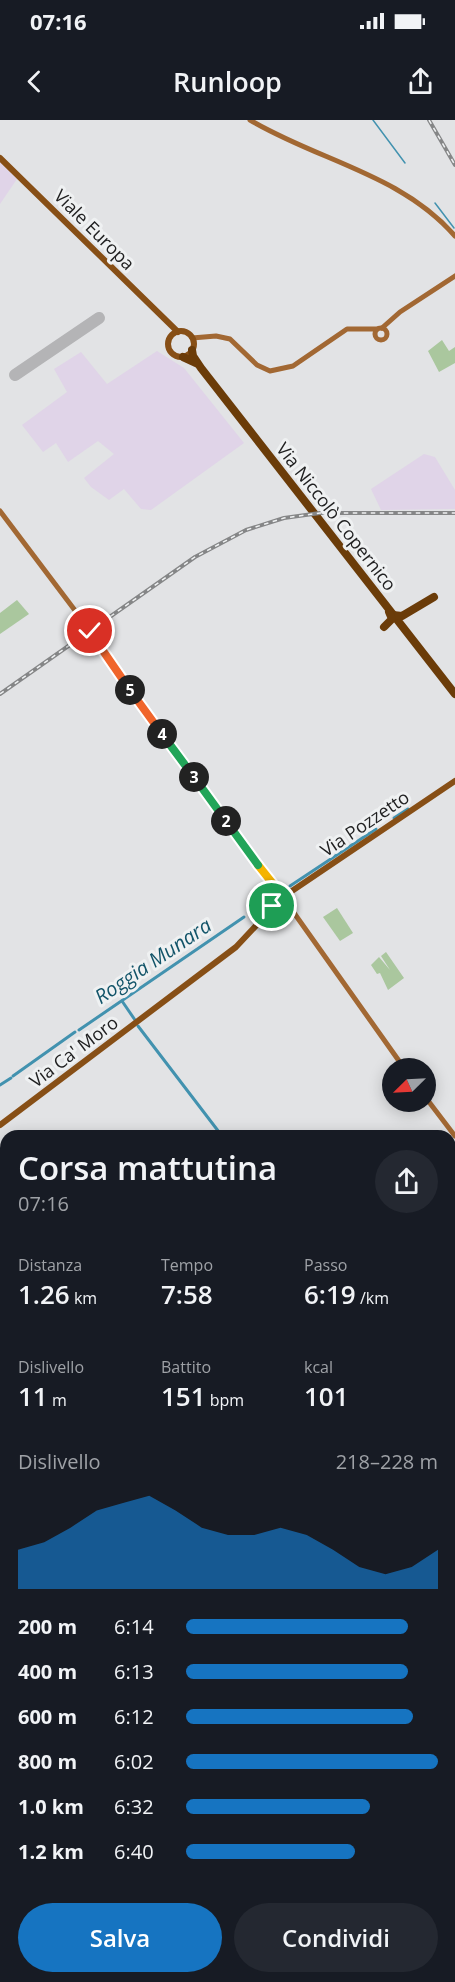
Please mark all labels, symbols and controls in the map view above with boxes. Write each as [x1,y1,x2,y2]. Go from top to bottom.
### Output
text: 07:16 [30,6,87,36]
text: Runloop [173,63,282,100]
icon: back [18,65,51,98]
icon: share [404,65,437,98]
street label: Viale Europa [49,184,140,275]
street label: Via Niccolò Copernico [271,437,402,595]
pin [64,605,115,656]
icon: check [73,614,106,647]
pin: 5 [115,675,145,705]
text: 5 [125,679,135,701]
pin: 4 [147,719,177,749]
text: 4 [157,723,167,745]
pin: 3 [179,762,209,792]
text: 3 [189,766,199,788]
street label: Via Pozzetto [315,785,414,862]
pin: 2 [211,806,241,836]
text: 2 [221,810,231,832]
pin [246,880,297,931]
icon: arrive [255,889,288,922]
water label: Roggia Munara [89,912,216,1010]
street label: Via Ca' Moro [24,1010,123,1092]
north arrow [382,1058,436,1112]
map controls [382,1058,436,1112]
text: Corsa mattutina [18,1145,277,1190]
button: share [375,1150,438,1213]
text: 07:16 [18,1190,69,1217]
text: Distanza [18,1254,82,1276]
text: Tempo [161,1254,213,1276]
text: Passo [304,1254,347,1276]
text: 1.26 [18,1276,70,1312]
text: 7:58 [161,1276,213,1312]
text: 6:19 [304,1276,356,1312]
text: km [70,1287,97,1309]
text: /km [356,1287,389,1309]
text: Dislivello [18,1356,84,1378]
text: Battito [161,1356,211,1378]
text: kcal [304,1356,333,1378]
text: 11 [18,1378,48,1414]
text: 151 [161,1378,206,1414]
text: 101 [304,1378,349,1414]
text: m [48,1389,67,1411]
text: bpm [206,1389,244,1411]
text: Dislivello [18,1448,101,1475]
text: 218–228 m [336,1448,438,1475]
text: 200 m [18,1613,77,1640]
text: 6:14 [114,1613,154,1640]
text: 400 m [18,1658,77,1685]
text: 6:13 [114,1658,154,1685]
text: 600 m [18,1703,77,1730]
text: 6:12 [114,1703,154,1730]
text: 800 m [18,1748,77,1775]
text: 6:02 [114,1748,154,1775]
text: 1.0 km [18,1793,84,1820]
text: 6:32 [114,1793,154,1820]
text: 1.2 km [18,1838,84,1865]
text: 6:40 [114,1838,154,1865]
button: Salva [18,1903,222,1972]
button: Condividi [234,1903,438,1972]

